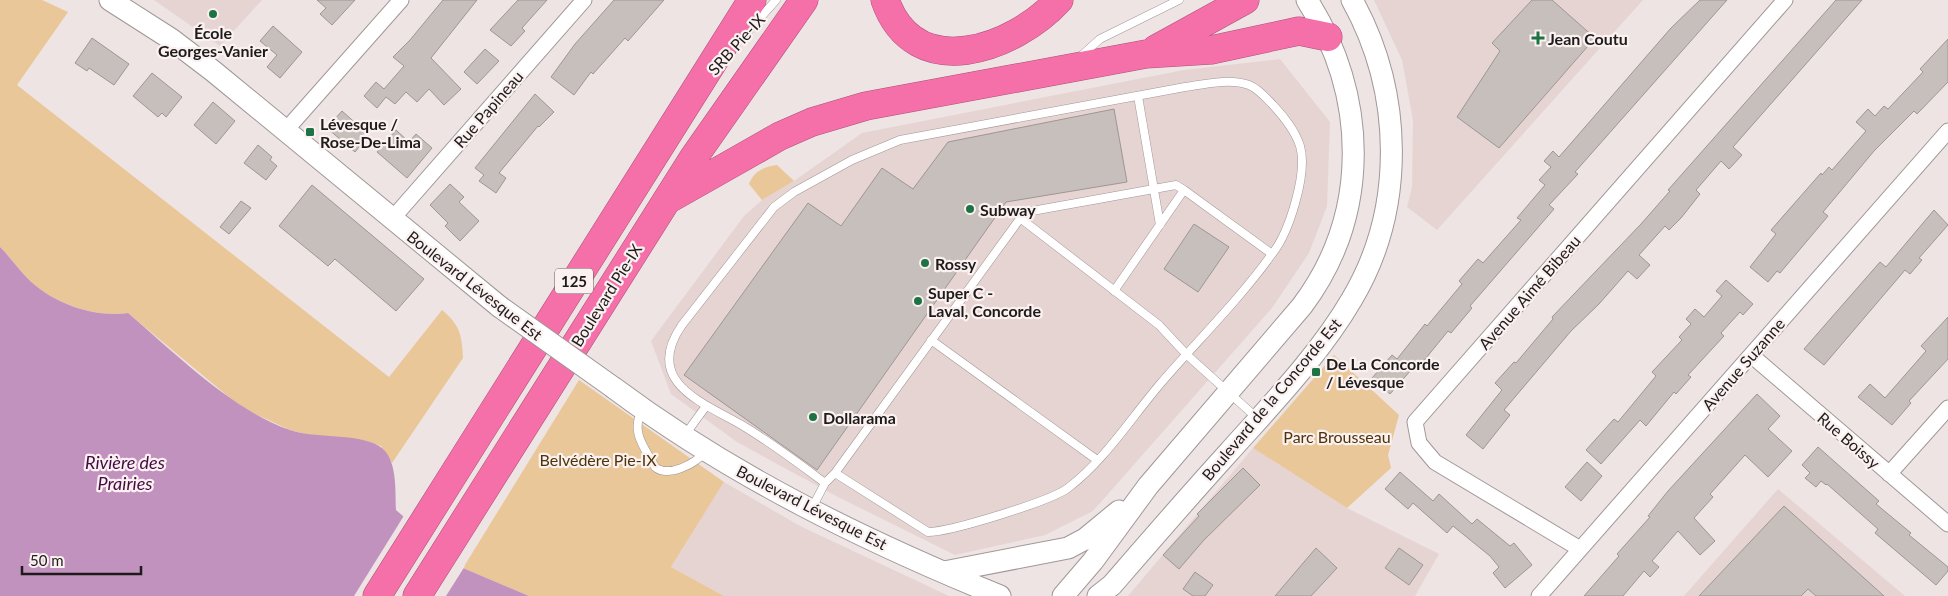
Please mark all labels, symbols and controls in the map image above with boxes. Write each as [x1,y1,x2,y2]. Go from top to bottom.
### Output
marker: École Georges-Vanier [207,8,219,20]
street label: SRB Pie-IX [704,9,769,79]
place label: École Georges-Vanier [158,23,268,60]
place label: Jean Coutu [1548,29,1628,48]
marker: Jean Coutu [1532,32,1544,44]
street label: Rue Papineau [449,67,527,151]
place label: Lévesque / Rose-De-Lima [320,114,421,151]
marker: Lévesque / Rose-De-Lima [304,126,316,138]
place label: Subway [980,200,1036,219]
marker: Subway [964,203,976,215]
street label: Boulevard Lévesque Est [404,226,547,344]
street label: Avenue Aimé Bibeau [1474,231,1584,353]
street label: Boulevard Pie-IX [567,240,646,350]
place label: Rossy [935,254,977,273]
marker: Rossy [919,257,931,269]
road number: 125 [555,268,593,294]
place label: Super C - Laval, Concorde [928,283,1041,320]
marker: Super C - Laval, Concorde [912,295,924,307]
street label: Boulevard de la Concorde Est [1197,314,1345,484]
street label: Avenue Suzanne [1698,314,1788,414]
place label: De La Concorde / Lévesque [1326,354,1440,391]
marker: De La Concorde / Lévesque [1310,366,1322,378]
place label: Dollarama [823,408,896,427]
street label: Rue Boissy [1814,408,1885,473]
marker: Dollarama [807,411,819,423]
park label: Parc Brousseau [1283,427,1391,446]
park label: Belvédère Pie-IX [539,450,657,469]
water label: Rivière des Prairies [85,451,165,494]
street label: Boulevard Lévesque Est [734,461,891,553]
scale bar [22,544,141,576]
text: 50 m [30,551,64,569]

